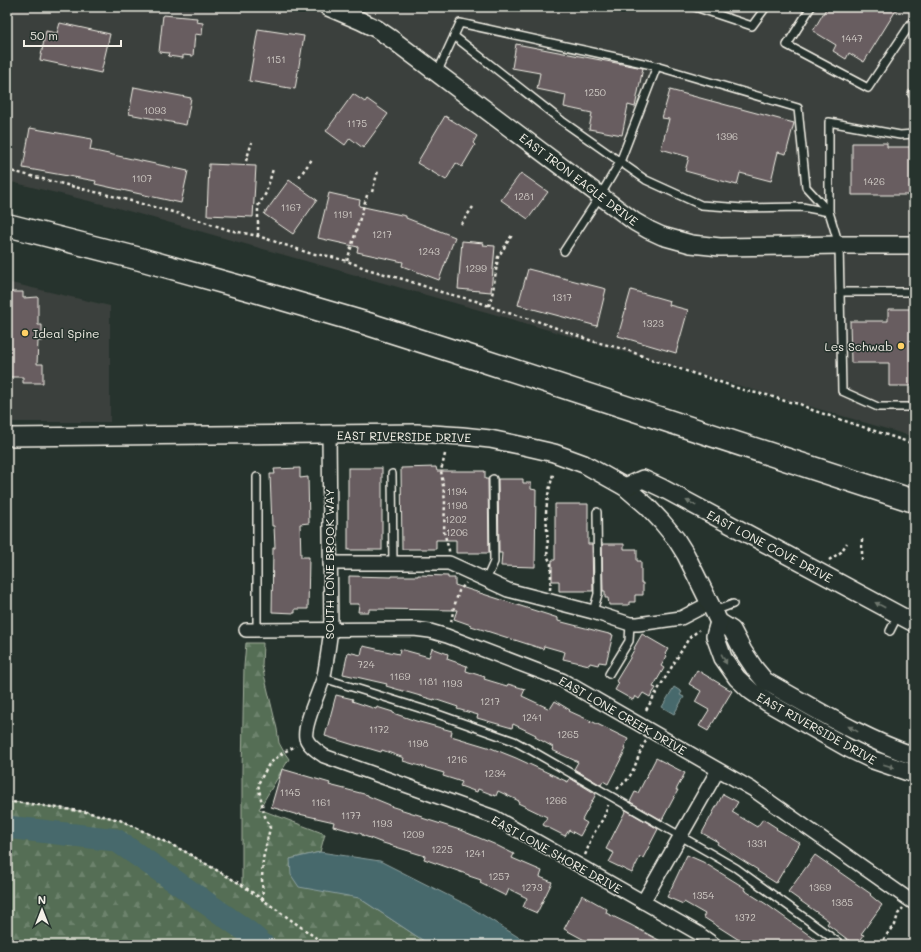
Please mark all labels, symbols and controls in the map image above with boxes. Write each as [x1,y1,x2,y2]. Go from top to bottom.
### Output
scale bar [24,22,121,48]
text: 50 m [30,27,58,43]
house number: 1447 [841,31,863,45]
house number: 1151 [266,52,286,66]
house number: 1250 [584,85,606,99]
house number: 1093 [144,103,166,117]
house number: 1175 [347,116,367,130]
street label: EAST IRON EAGLE DRIVE [516,129,642,229]
house number: 1396 [716,129,738,143]
house number: 1107 [132,171,153,185]
house number: 1426 [863,174,885,188]
house number: 1281 [514,189,534,203]
house number: 1167 [281,200,302,214]
house number: 1191 [333,207,353,221]
house number: 1217 [372,227,392,241]
house number: 1243 [418,244,440,258]
house number: 1299 [465,261,487,275]
house number: 1317 [552,290,573,304]
house number: 1323 [642,316,664,330]
place label: Ideal Spine [33,325,100,341]
marker: Ideal Spine [20,328,30,338]
place label: Les Schwab [825,338,893,354]
marker: Les Schwab [896,341,906,351]
street label: EAST RIVERSIDE DRIVE [337,427,471,445]
house number: 1194 [447,484,467,498]
street label: SOUTH LONE BROOK WAY [321,489,337,639]
house number: 1198 [447,498,467,512]
one-way arrow [686,500,697,506]
street label: EAST LONE COVE DRIVE [704,506,836,586]
house number: 1202 [445,512,467,526]
house number: 1206 [446,525,468,539]
one-way arrow [874,602,886,608]
one-way arrow [721,653,728,665]
house number: 724 [358,657,375,671]
house number: 1169 [390,669,411,683]
street label: EAST LONE CREEK DRIVE [556,672,690,758]
house number: 1181 [418,674,438,688]
house number: 1193 [442,676,462,690]
street label: EAST RIVERSIDE DRIVE [754,688,880,768]
house number: 1217 [480,694,500,708]
house number: 1241 [522,710,542,724]
house number: 1172 [369,722,389,736]
one-way arrow [847,726,859,733]
house number: 1265 [557,727,579,741]
house number: 1198 [408,736,428,750]
house number: 1216 [447,752,467,766]
one-way arrow [884,763,896,769]
house number: 1234 [484,766,506,780]
house number: 1145 [280,785,300,799]
house number: 1266 [545,793,567,807]
house number: 1161 [311,795,331,809]
house number: 1177 [341,808,361,822]
street label: EAST LONE SHORE DRIVE [489,811,625,897]
house number: 1193 [372,816,392,830]
house number: 1209 [402,827,424,841]
house number: 1331 [747,836,767,850]
house number: 1225 [431,842,453,856]
house number: 1241 [465,846,485,860]
house number: 1257 [488,869,510,883]
house number: 1273 [521,880,543,894]
house number: 1369 [809,880,831,894]
house number: 1354 [692,888,714,902]
north arrow [22,890,62,930]
text: N [38,892,46,907]
house number: 1385 [831,895,853,909]
house number: 1372 [734,910,756,924]

